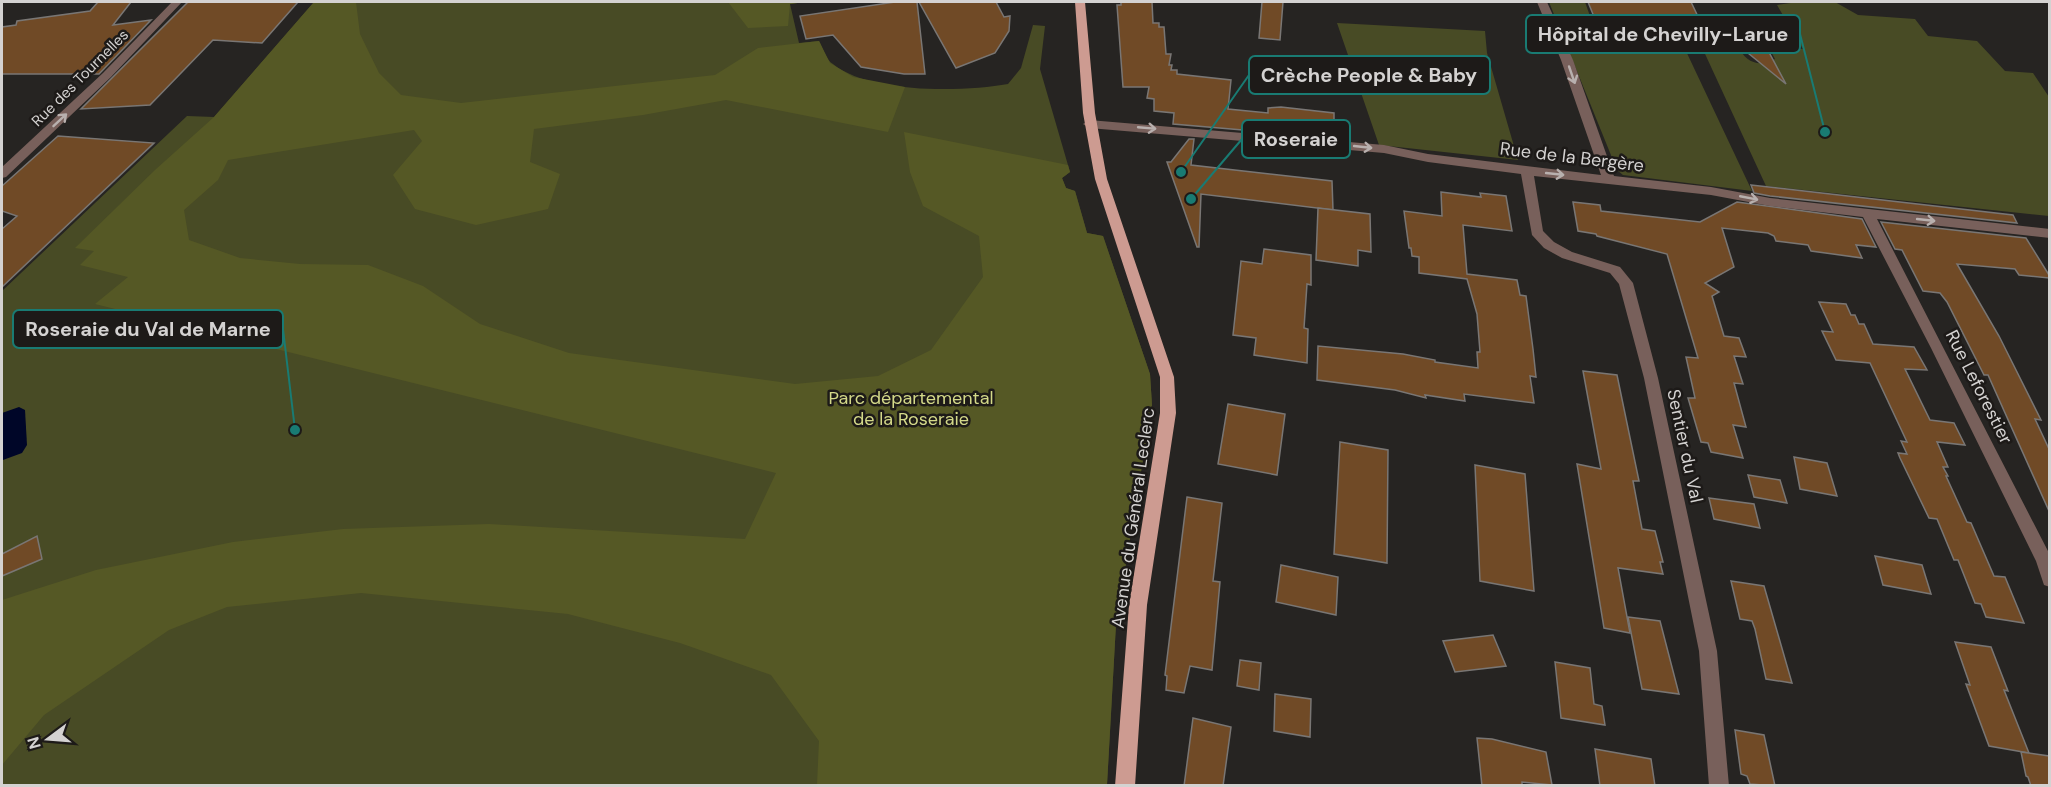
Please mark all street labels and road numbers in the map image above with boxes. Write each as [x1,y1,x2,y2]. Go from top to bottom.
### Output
street label: Rue des Tournelles [27,25,133,131]
street label: Rue de la Bergère [1499,136,1645,178]
street label: Rue Leforestier [1940,326,2018,449]
street label: Sentier du Val [1661,387,1709,505]
street label: Avenue du Général Leclerc [1106,406,1160,630]

